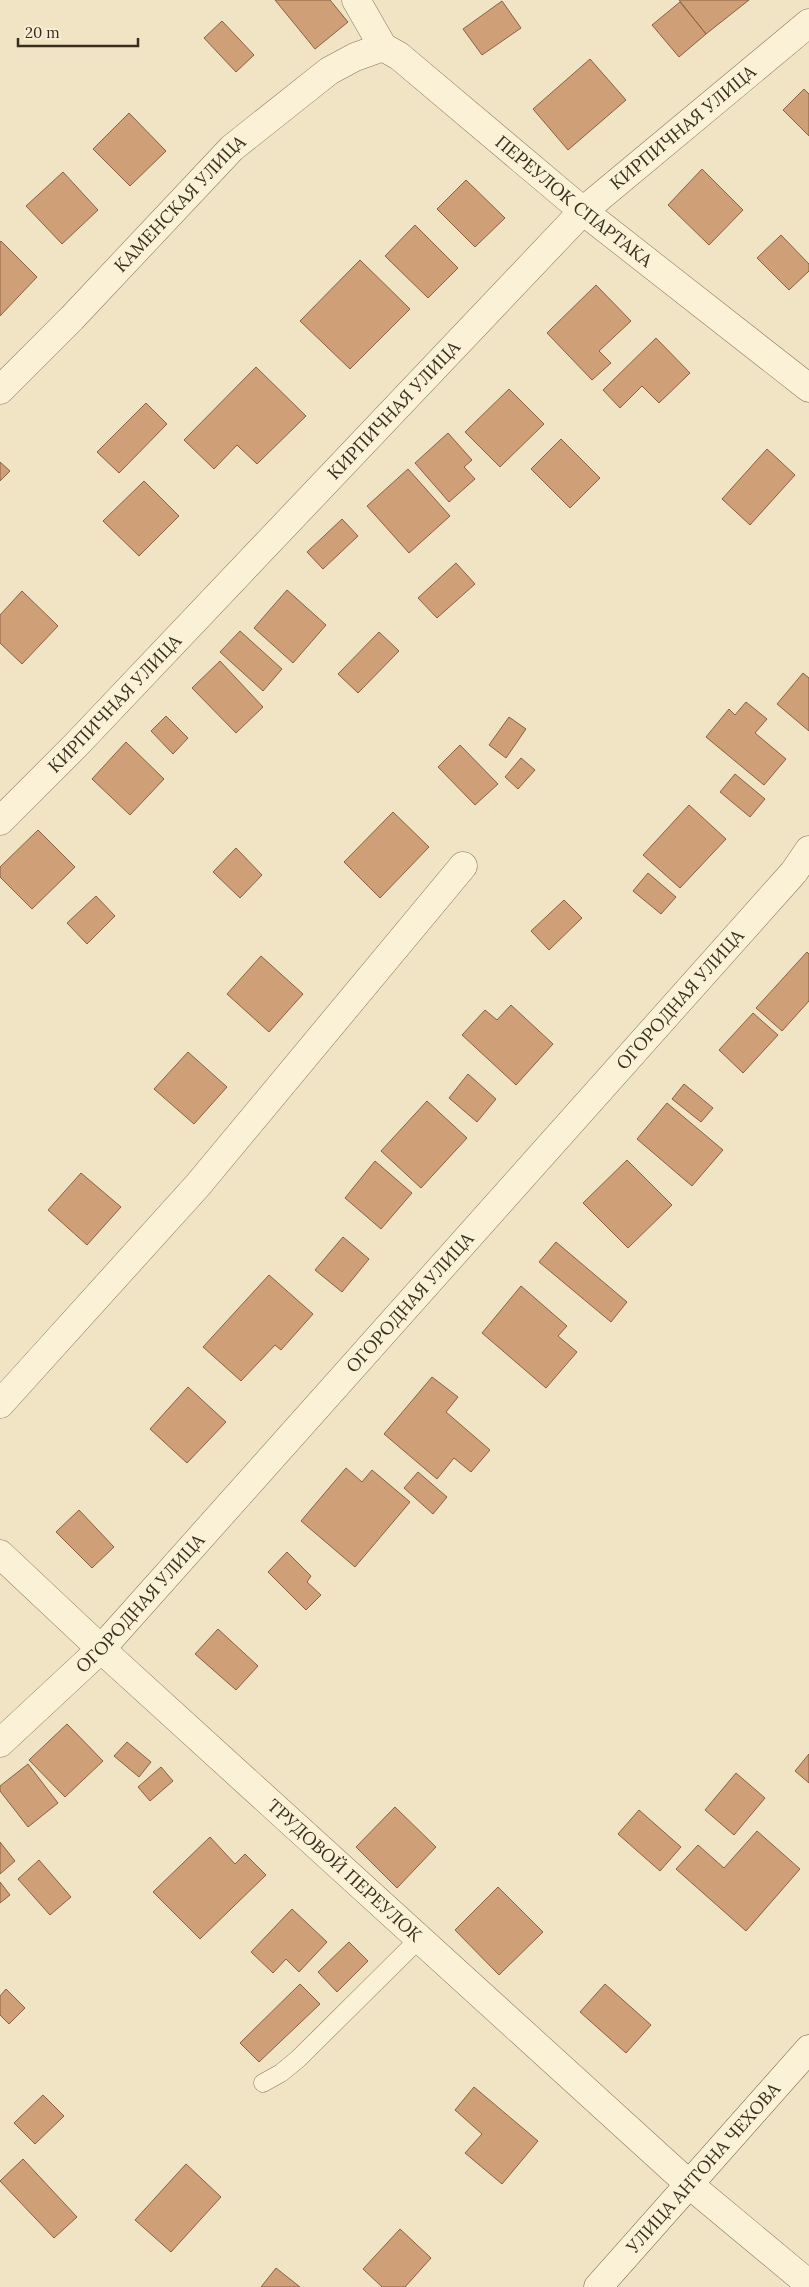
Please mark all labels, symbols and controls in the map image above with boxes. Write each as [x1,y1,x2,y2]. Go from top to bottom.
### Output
scale bar [18,15,138,47]
text: 20 m [25,23,60,42]
street label: КИРПИЧНАЯ УЛИЦА [605,60,761,195]
street label: КАМЕНСКАЯ УЛИЦА [109,129,250,277]
street label: ПЕРЕУЛОК СПАРТАКА [491,130,658,272]
street label: КИРПИЧНАЯ УЛИЦА [322,335,465,484]
street label: КИРПИЧНАЯ УЛИЦА [43,629,186,777]
street label: ОГОРОДНАЯ УЛИЦА [611,924,749,1074]
street label: ОГОРОДНАЯ УЛИЦА [341,1227,479,1377]
street label: ОГОРОДНАЯ УЛИЦА [71,1528,210,1678]
street label: ТРУДОВОЙ ПЕРЕУЛОК [263,1794,428,1947]
street label: УЛИЦА АНТОНА ЧЕХОВА [621,2077,785,2259]

